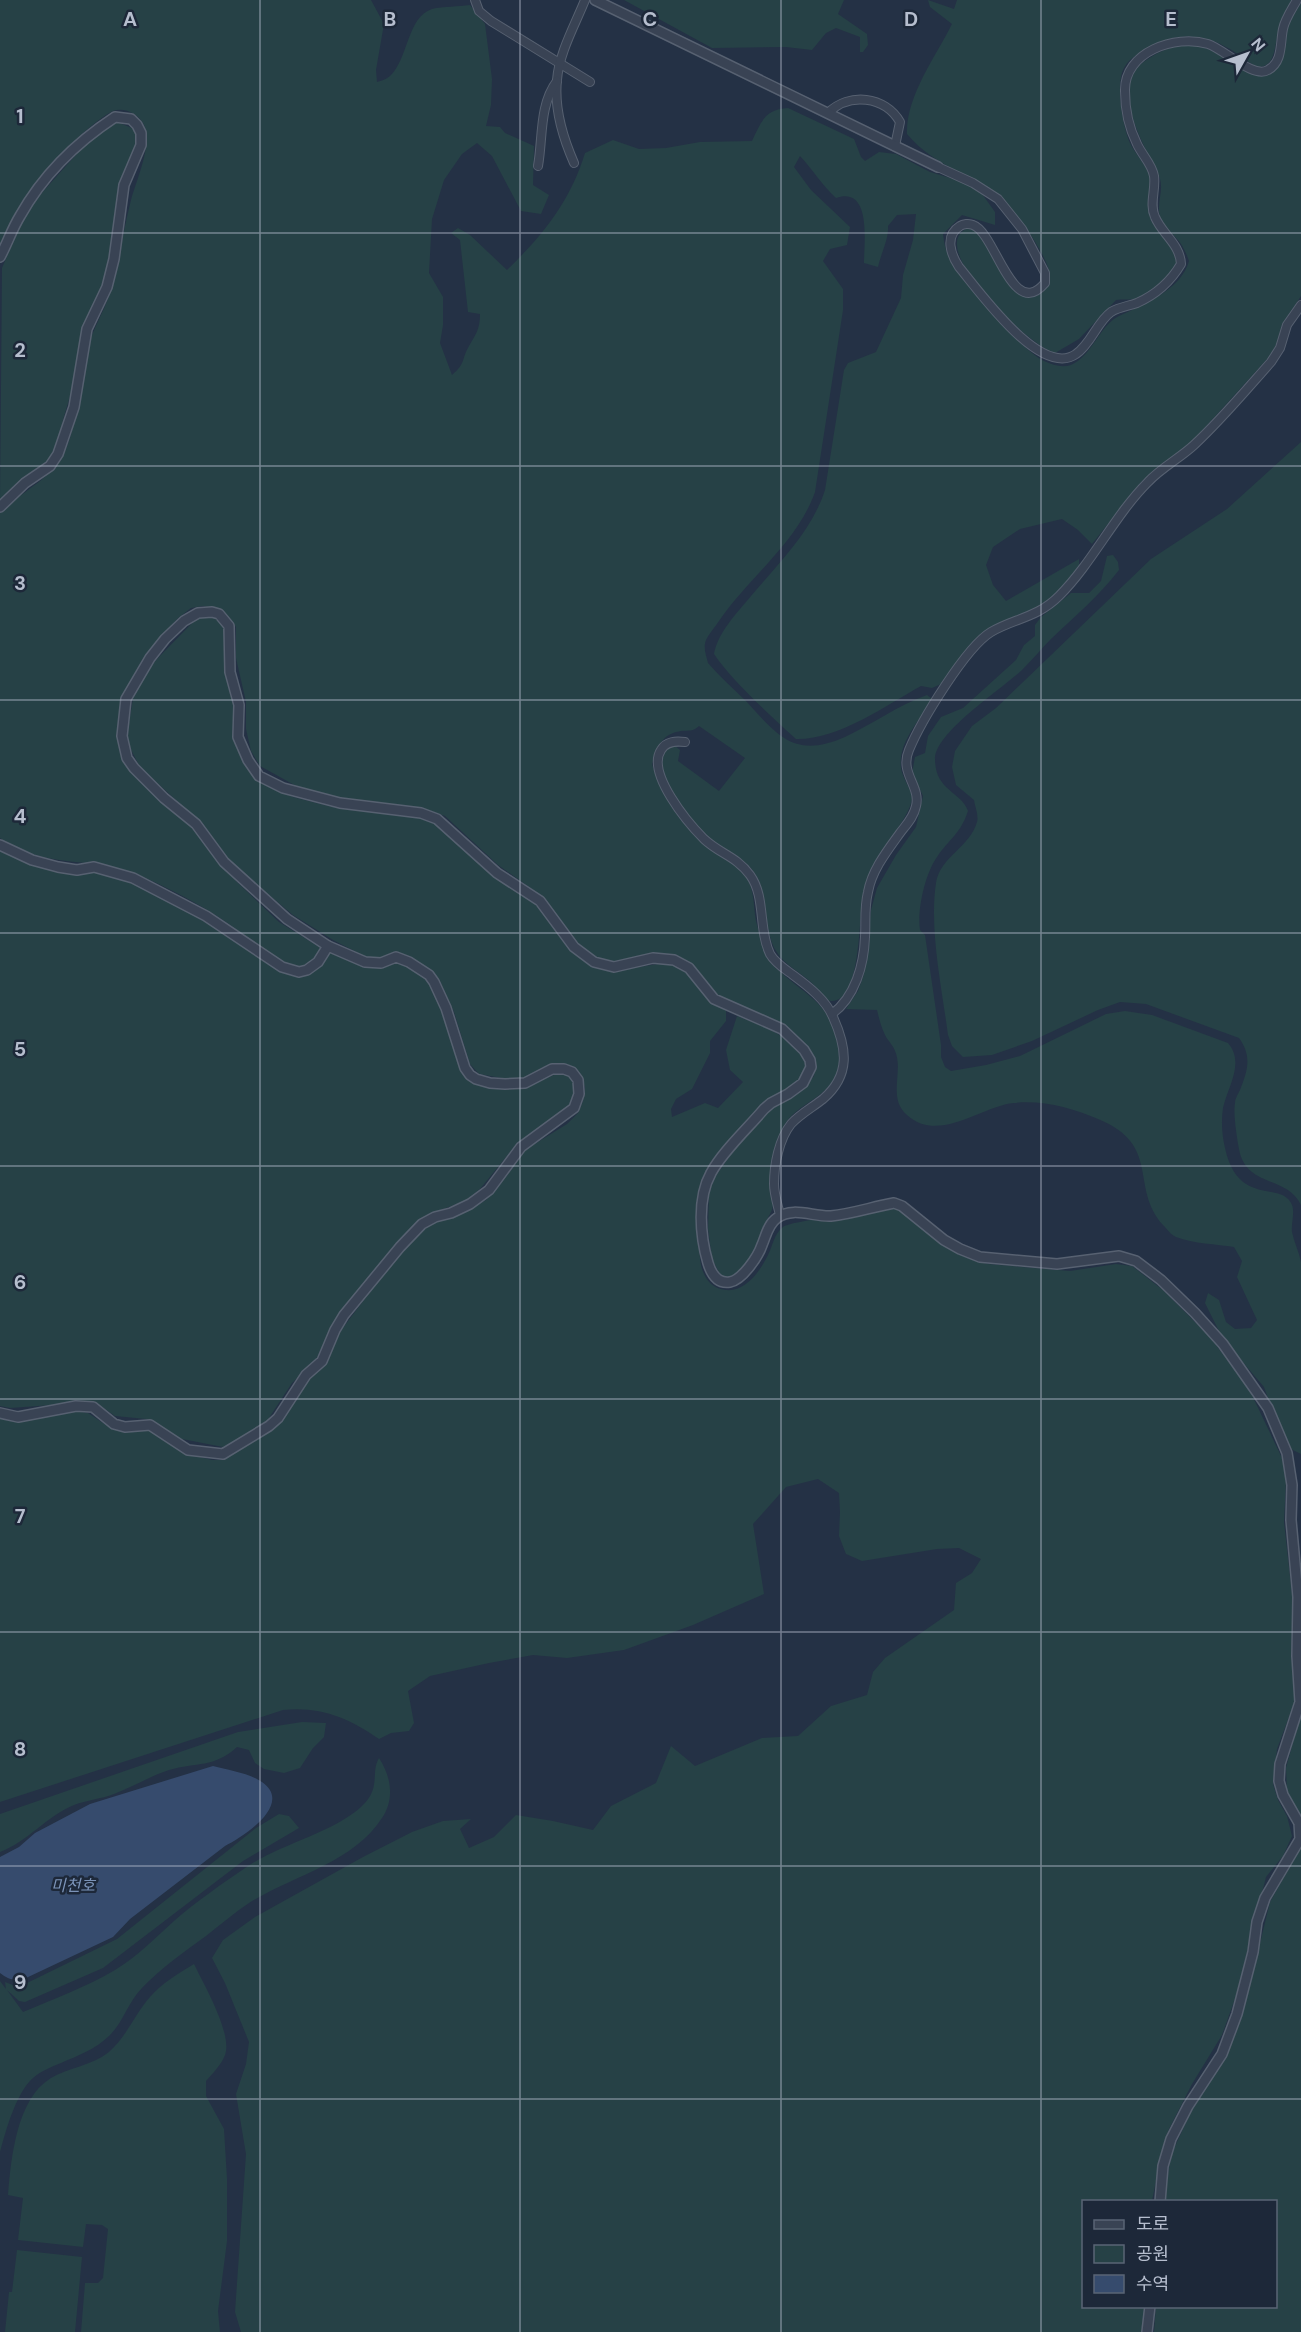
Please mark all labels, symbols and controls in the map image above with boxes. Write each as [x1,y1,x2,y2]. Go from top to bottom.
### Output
text: A [123,6,137,32]
text: B [384,6,396,32]
text: C [643,6,657,32]
text: D [904,6,918,32]
text: E [1165,6,1177,32]
north arrow [1217,24,1277,84]
text: N [1246,33,1270,56]
text: 1 [16,103,24,129]
text: 2 [14,337,26,363]
text: 3 [14,570,26,596]
text: 4 [14,803,27,829]
text: 5 [14,1036,26,1062]
text: 6 [14,1269,26,1295]
text: 7 [15,1503,26,1529]
text: 8 [14,1736,26,1762]
water label: 미천호 [51,1875,96,1896]
text: 9 [14,1969,26,1995]
legend [1082,2200,1277,2308]
text: 도로 [1136,2212,1169,2236]
text: 공원 [1136,2242,1169,2266]
text: 수역 [1136,2272,1169,2296]

